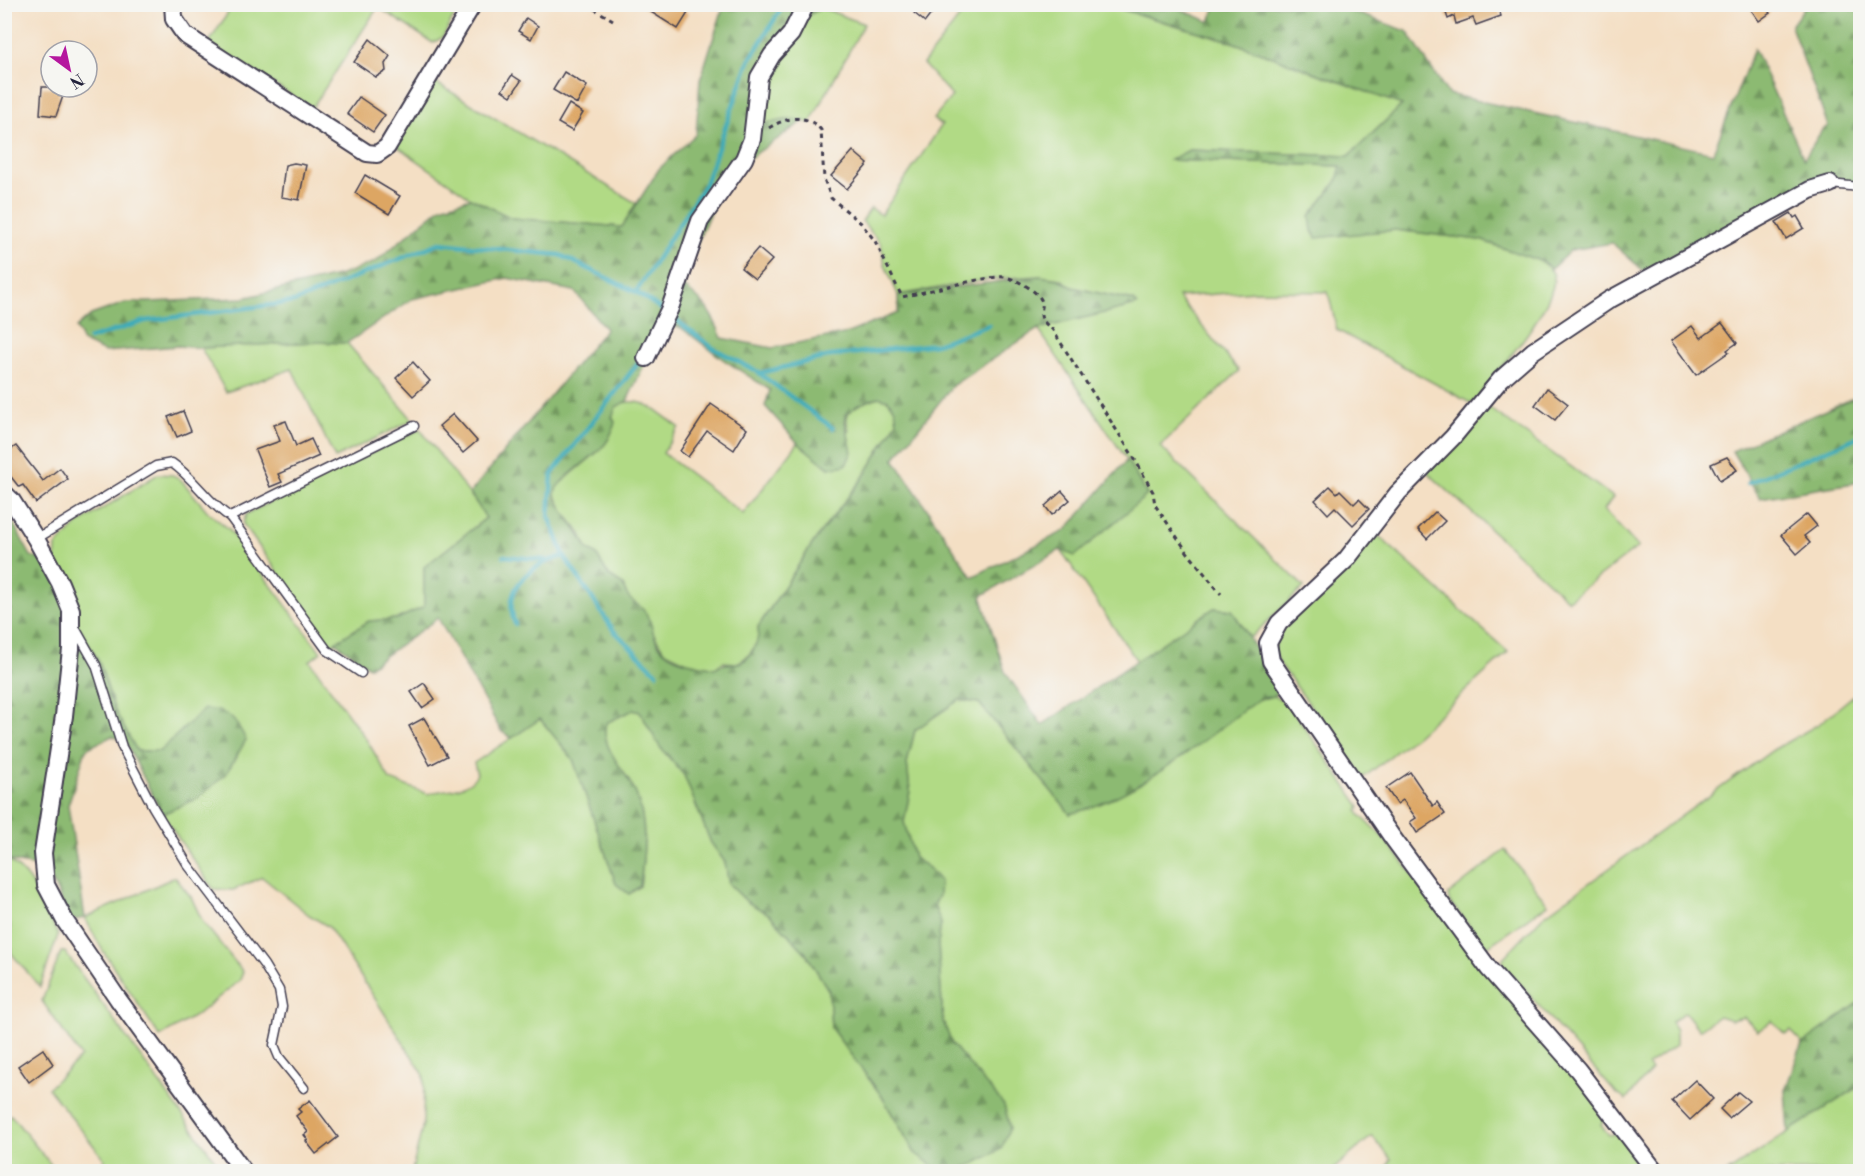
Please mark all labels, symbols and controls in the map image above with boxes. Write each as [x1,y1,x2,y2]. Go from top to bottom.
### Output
north arrow [39,39,99,99]
text: N [66,69,87,93]

